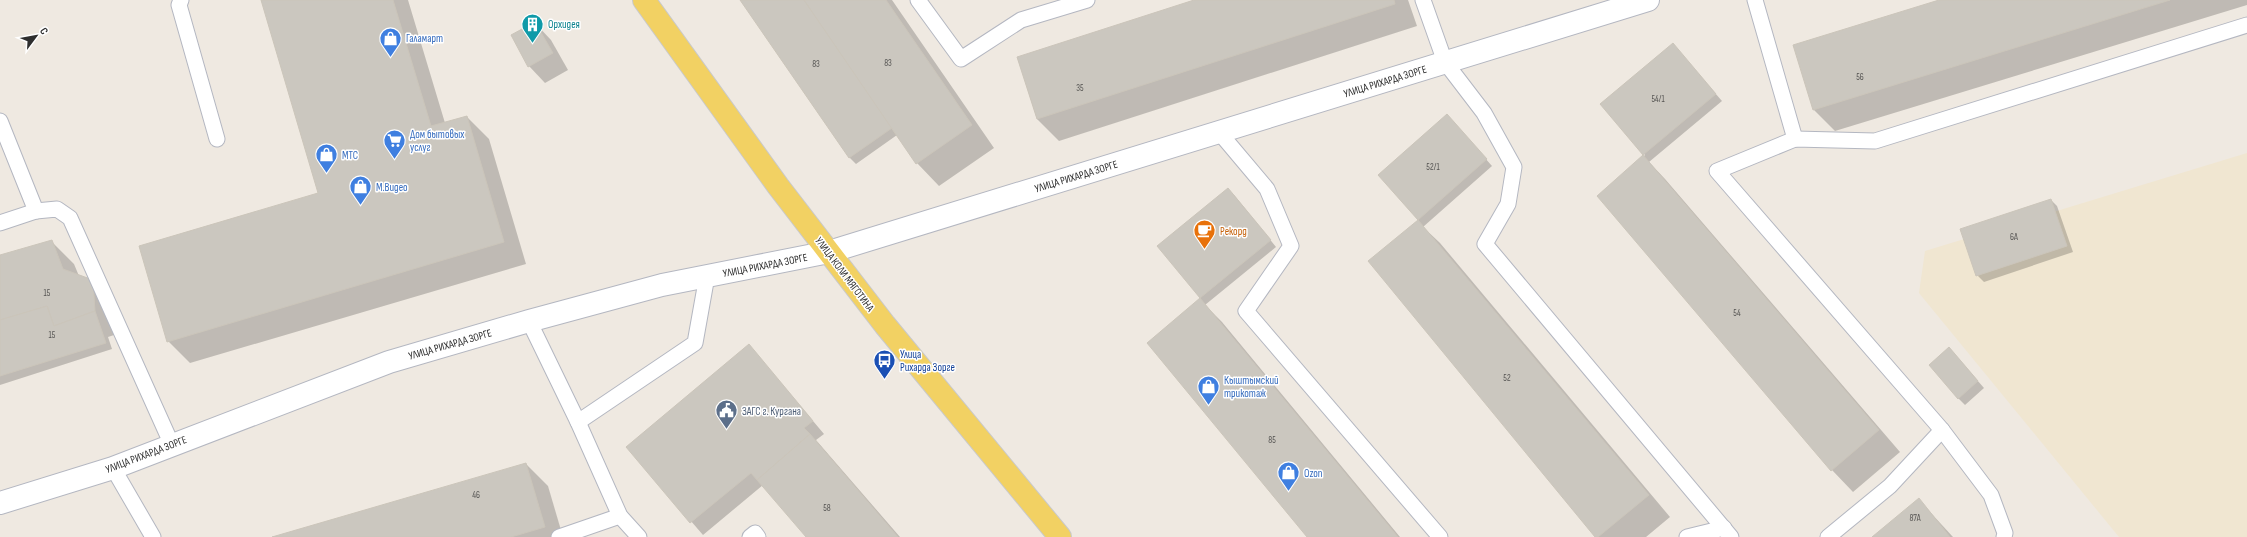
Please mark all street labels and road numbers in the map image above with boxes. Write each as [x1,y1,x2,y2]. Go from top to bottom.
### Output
street label: УЛИЦА РИХАРДА ЗОРГЕ [1342,63,1428,100]
street label: УЛИЦА РИХАРДА ЗОРГЕ [1033,158,1119,195]
street label: УЛИЦА КОЛИ МЯГОТИНА [812,235,877,314]
street label: УЛИЦА РИХАРДА ЗОРГЕ [722,251,809,280]
street label: УЛИЦА РИХАРДА ЗОРГЕ [407,326,493,363]
street label: УЛИЦА РИХАРДА ЗОРГЕ [104,433,189,476]

